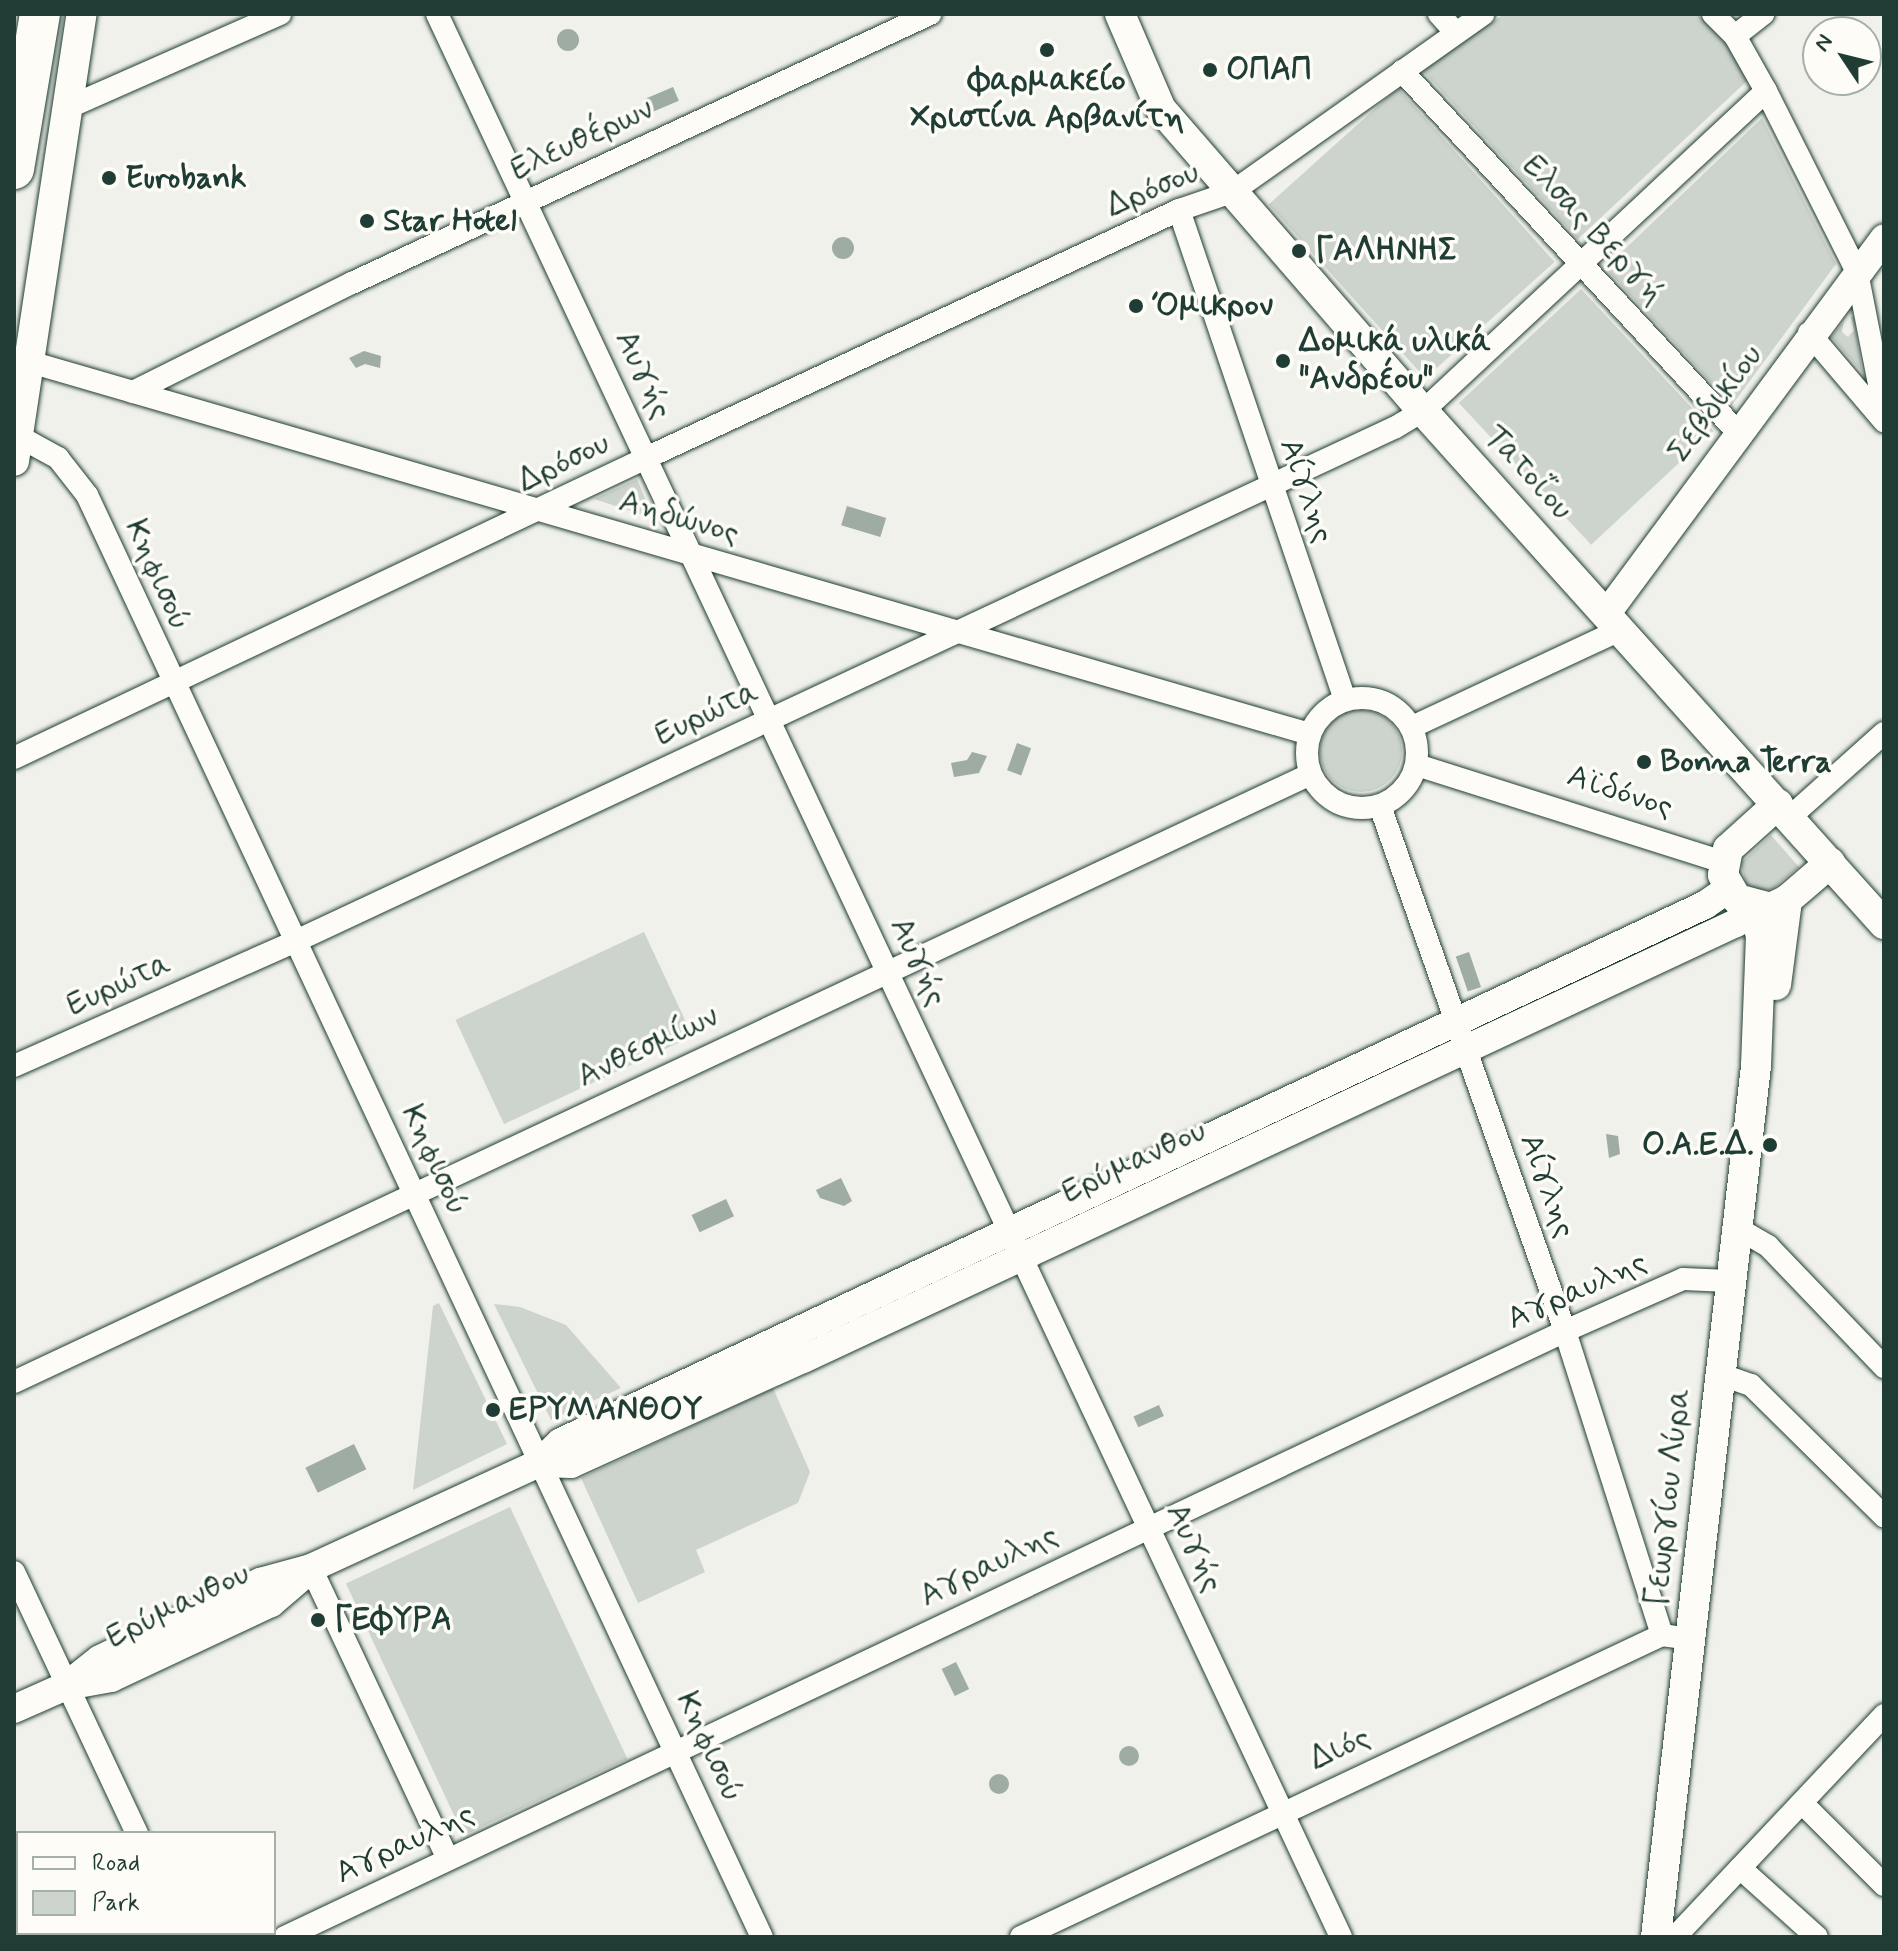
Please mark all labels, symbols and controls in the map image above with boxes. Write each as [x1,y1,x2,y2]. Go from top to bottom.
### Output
north arrow [1802,16,1882,96]
text: N [1808,29,1840,57]
marker: Φαρμακείο Χριστίνα Αρβανίτη [1038,41,1056,59]
place label: ΟΠΑΠ [1226,51,1312,89]
marker: ΟΠΑΠ [1201,61,1219,79]
place label: Φαρμακείο Χριστίνα Αρβανίτη [910,63,1184,138]
street label: Ελευθέρων [505,90,659,190]
street label: Ελσας Βεργή [1514,147,1672,313]
street label: Δρόσου [1101,153,1205,227]
place label: Eurobank [125,159,246,197]
marker: Eurobank [100,169,118,187]
place label: Star Hotel [383,202,517,240]
marker: Star Hotel [358,212,376,230]
place label: ΓΑΛΗΝΗΣ [1315,232,1458,270]
marker: ΓΑΛΗΝΗΣ [1290,242,1308,260]
place label: Όμικρον [1152,287,1273,325]
marker: Όμικρον [1127,297,1145,315]
place label: Δομικά υλικά "Ανδρέου" [1299,324,1491,399]
street label: Αυγής [606,325,680,425]
street label: Σεβδικίου [1661,338,1771,470]
marker: Δομικά υλικά "Ανδρέου" [1274,352,1292,370]
street label: Τατοΐου [1476,418,1580,528]
street label: Δρόσου [512,424,616,502]
street label: Αίγλης [1270,434,1342,548]
street label: Αηδώνος [615,483,743,553]
street label: Κηφισού [116,514,198,636]
street label: Ευρώτα [649,673,765,755]
place label: Bonna Terra [1660,743,1831,781]
marker: Bonna Terra [1635,753,1653,771]
street label: Αϊδόνος [1562,757,1678,827]
street label: Αυγής [881,912,955,1012]
street label: Ευρώτα [61,945,177,1025]
street label: Ανθεσμίων [571,998,725,1096]
street label: Κηφισού [392,1099,476,1221]
street label: Ερύμανθου [1056,1112,1212,1212]
place label: Ο.Α.Ε.Δ. [1642,1126,1754,1164]
street label: Αίγλης [1511,1129,1583,1243]
marker: Ο.Α.Ε.Δ. [1761,1136,1779,1154]
street label: Αγραυλης [1501,1243,1653,1339]
street label: Γεωργίου Λύρα [1638,1386,1700,1608]
place label: ΕΡΥΜΑΝΘΟΥ [509,1391,703,1429]
marker: ΕΡΥΜΑΝΘΟΥ [484,1401,502,1419]
street label: Αυγής [1157,1498,1231,1598]
street label: Αγραυλης [914,1516,1064,1616]
street label: Ερύμανθου [100,1555,256,1657]
place label: ΓΕΦΥΡΑ [334,1601,452,1639]
marker: ΓΕΦΥΡΑ [309,1611,327,1629]
street label: Κηφισού [667,1686,751,1808]
street label: Διός [1304,1719,1376,1779]
street label: Αγραυλης [329,1795,481,1893]
legend [16,1831,276,1935]
text: Road [92,1848,140,1879]
text: Park [92,1888,140,1919]

